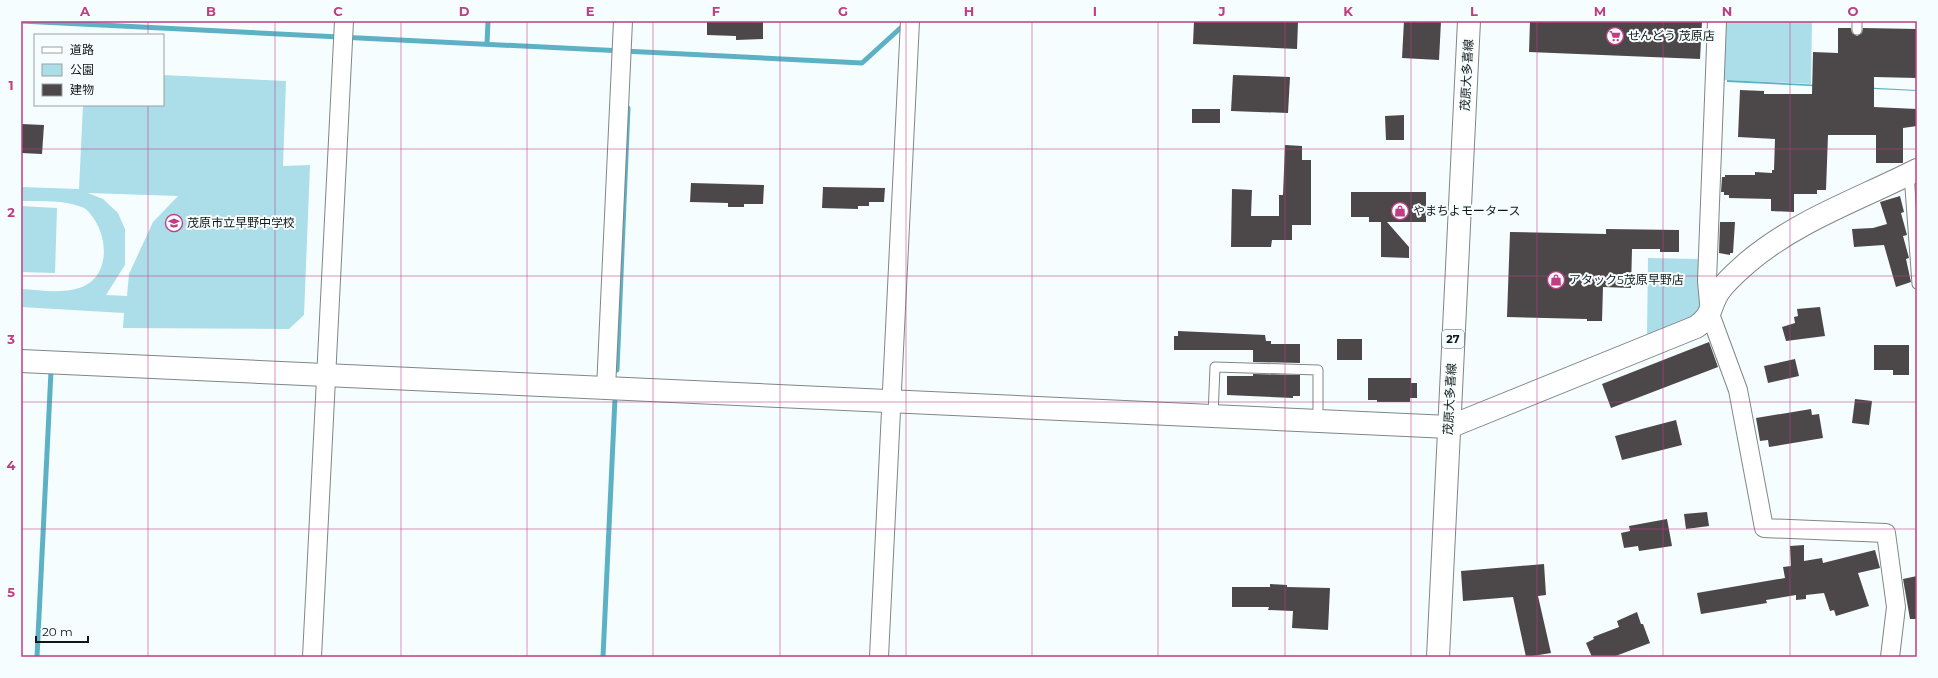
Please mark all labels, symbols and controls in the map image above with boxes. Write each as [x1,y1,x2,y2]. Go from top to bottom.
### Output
text: A [79,3,91,19]
text: B [206,3,216,19]
text: C [333,3,343,19]
text: D [459,3,470,19]
text: E [586,3,595,19]
text: F [712,3,720,19]
text: G [838,3,848,19]
text: H [964,3,974,19]
text: I [1093,3,1097,19]
text: J [1217,3,1226,19]
text: K [1343,3,1353,19]
text: L [1470,3,1478,19]
text: M [1594,3,1606,19]
text: N [1722,3,1732,19]
text: O [1848,3,1859,19]
supermarket icon: せんどう 茂原店 [1605,26,1625,46]
place label: せんどう 茂原店 [1628,28,1715,43]
legend [34,34,164,106]
street label: 茂原大多喜線 [1457,39,1476,111]
text: 道路 [70,42,94,57]
text: 公園 [70,62,94,77]
text: 1 [8,77,14,93]
text: 建物 [70,82,94,97]
shop icon: やまちよモータース [1390,201,1410,221]
place label: やまちよモータース [1413,203,1520,218]
text: 2 [7,204,15,220]
school or university icon: 茂原市立早野中学校 [164,213,184,233]
place label: 茂原市立早野中学校 [187,215,295,230]
shop icon: アタック5茂原早野店 [1546,270,1566,290]
place label: アタック5茂原早野店 [1569,272,1684,287]
road number: 27 [1442,330,1464,348]
text: 3 [6,331,15,347]
street label: 茂原大多喜線 [1440,363,1459,435]
text: 4 [7,457,16,473]
text: 5 [7,584,15,600]
scale bar [36,618,88,644]
text: 20 m [42,624,73,639]

